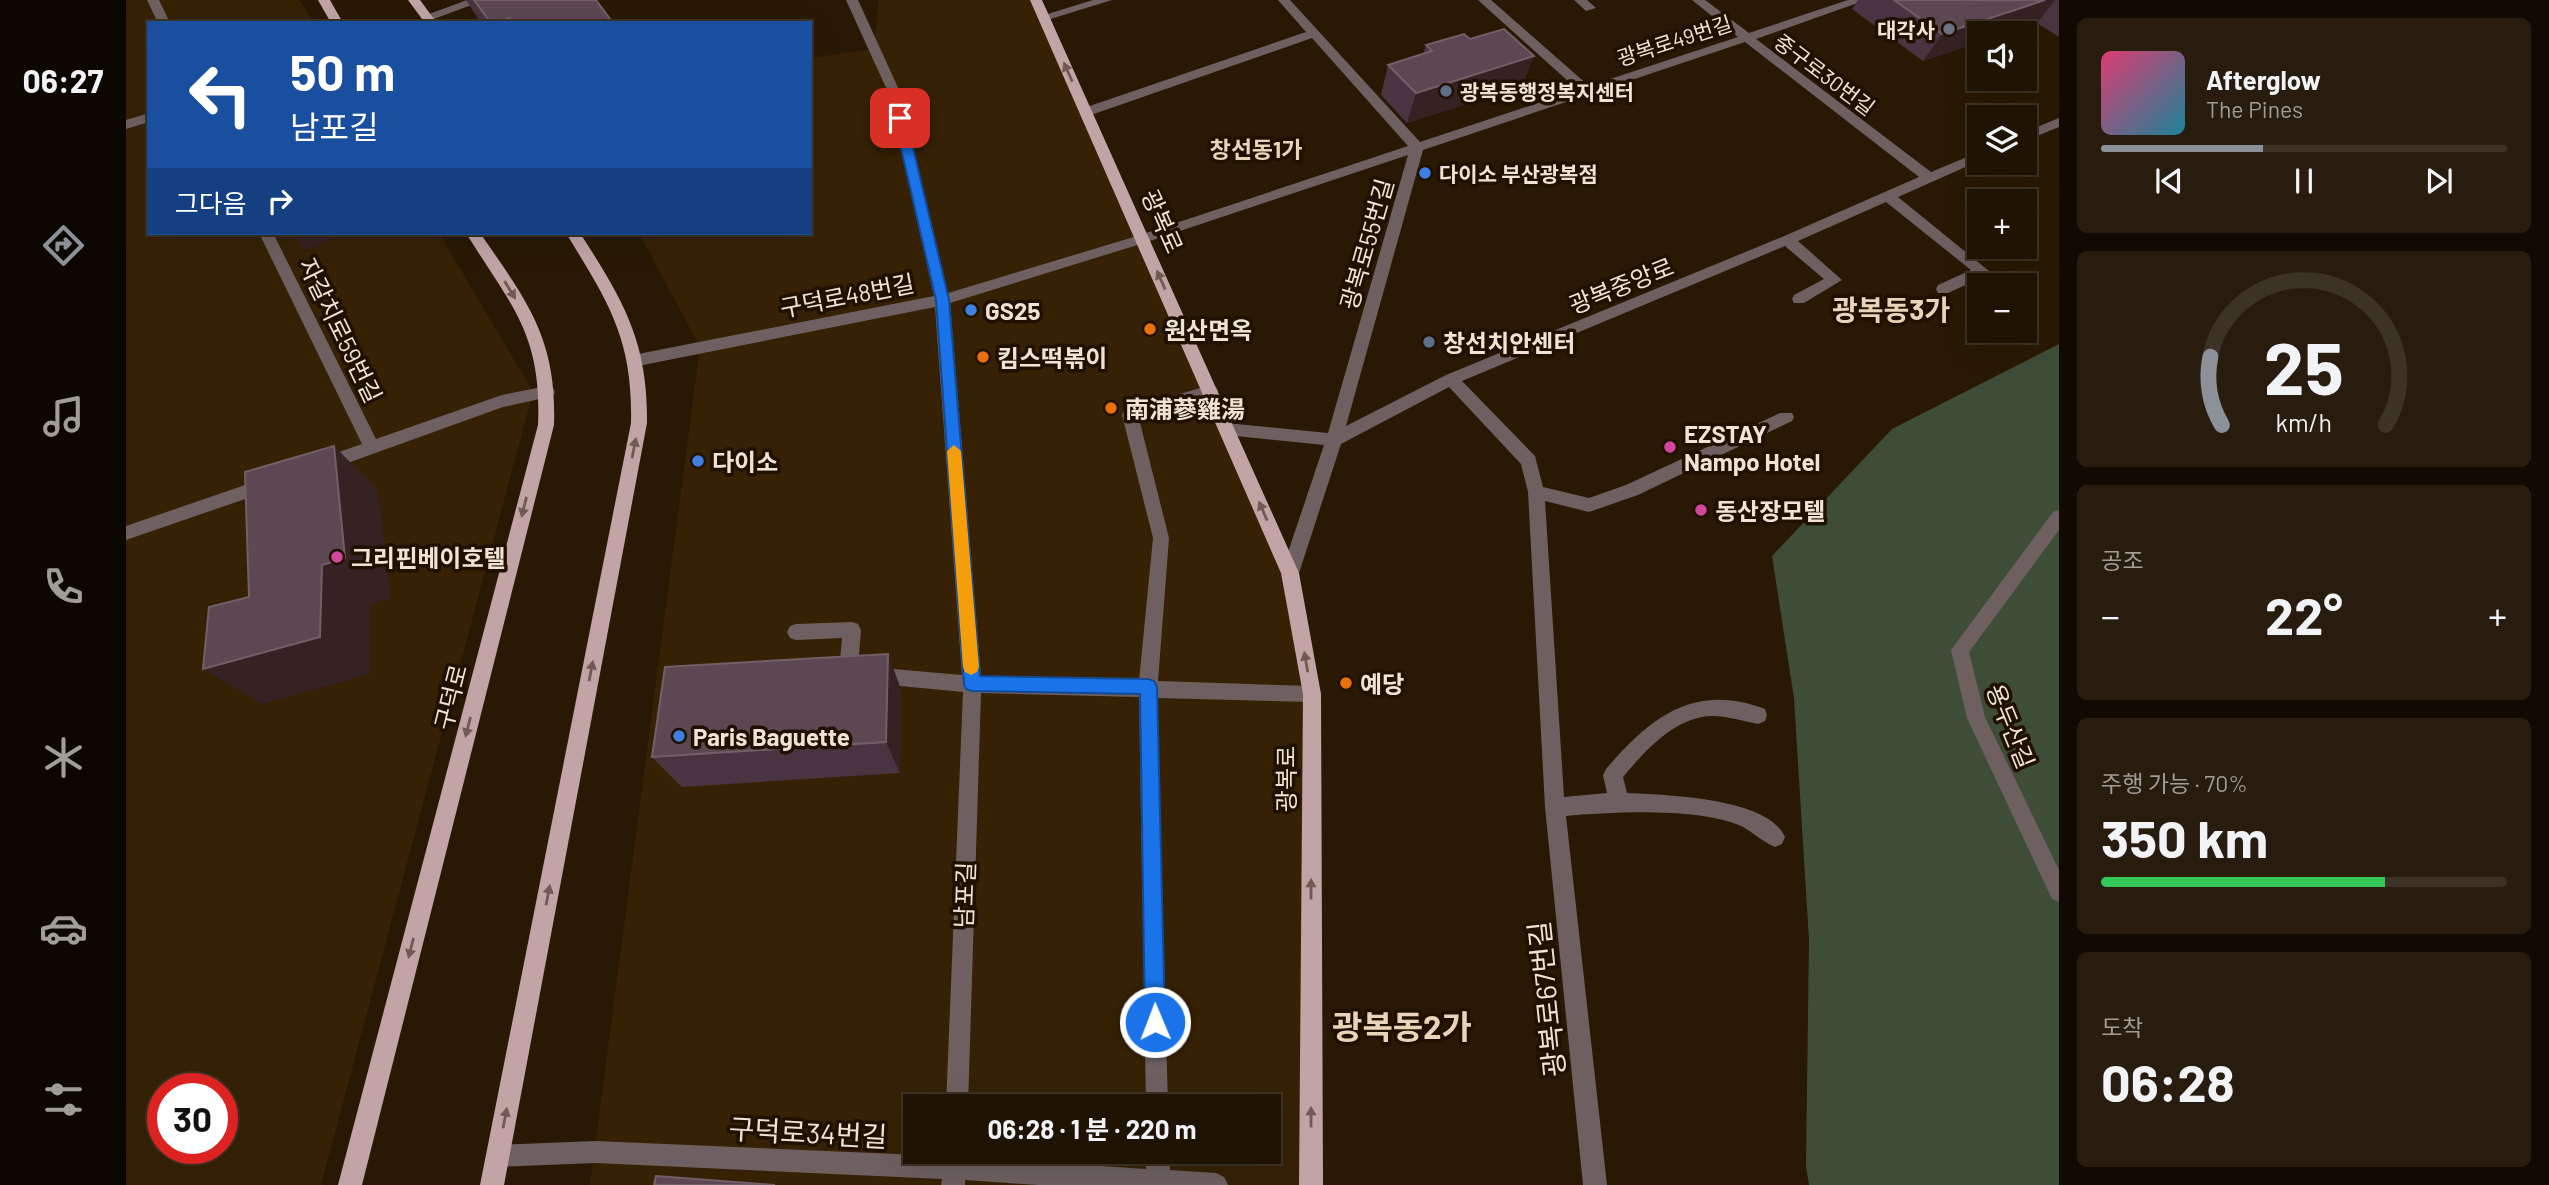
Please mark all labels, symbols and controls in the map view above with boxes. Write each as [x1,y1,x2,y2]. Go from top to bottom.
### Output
street label: 광복로49번길 [1613,10,1735,70]
place label: 대각사 [1877,17,1935,42]
marker: 대각사 [1941,21,1957,37]
map controls [1967,21,2037,343]
button: sound [1967,21,2037,91]
street label: 중구로30번길 [1770,28,1880,120]
text: 50 m [290,42,395,101]
icon: left [175,49,266,140]
text: 06:27 [23,61,103,99]
one-way arrow [1062,62,1073,83]
text: Afterglow [2206,64,2321,95]
place label: 광복동행정복지센터 [1460,79,1634,104]
marker: 광복동행정복지센터 [1438,83,1454,99]
pin [870,88,930,148]
text: The Pines [2206,95,2303,123]
icon: arrive [881,99,919,137]
button: layers [1967,105,2037,175]
text: 남포길 [290,107,378,145]
district label: 창선동1가 [1210,135,1302,163]
place label: 다이소 부산광복점 [1439,161,1598,186]
icon: previous [2150,162,2188,200]
icon: pause [2285,162,2323,200]
icon: next [2420,162,2458,200]
marker: 다이소 부산광복점 [1417,165,1433,181]
street label: 광복로55번길 [1333,175,1399,313]
icon: right [261,182,299,220]
street label: 광복로 [1136,185,1190,257]
text: 그다음 [175,187,247,218]
button: + [1967,189,2037,259]
icon: directions [39,221,88,270]
street label: 광복중앙로 [1564,251,1678,319]
street label: 자갈치로59번길 [293,253,389,407]
street label: 구덕로48번길 [777,268,917,322]
one-way arrow [1155,270,1166,291]
button: − [1967,273,2037,343]
one-way arrow [503,281,516,300]
district label: 광복동3가 [1832,292,1950,326]
place label: GS25 [985,296,1040,325]
marker: GS25 [963,302,979,318]
place label: 원산면옥 [1164,315,1252,344]
marker: 원산면옥 [1142,321,1158,337]
text: 25 [2264,323,2344,411]
place label: 창선치안센터 [1443,328,1575,357]
marker: 창선치안센터 [1421,334,1437,350]
place label: 킴스떡볶이 [997,343,1107,372]
marker: 킴스떡볶이 [975,349,991,365]
icon: music [39,392,88,441]
place label: 南浦蔘雞湯 [1125,394,1245,423]
marker: 南浦蔘雞湯 [1103,400,1119,416]
text: km/h [2276,407,2332,437]
place label: EZSTAY Nampo Hotel [1684,419,1820,476]
one-way arrow [629,437,640,459]
marker: EZSTAY Nampo Hotel [1662,439,1678,455]
place label: 다이소 [712,447,778,476]
marker: 다이소 [690,453,706,469]
one-way arrow [518,496,529,518]
place label: 동산장모텔 [1715,496,1825,525]
one-way arrow [1257,500,1268,521]
marker: 동산장모텔 [1693,502,1709,518]
place label: 그리핀베이호텔 [351,543,506,572]
text: 공조 [2101,546,2143,574]
marker: 그리핀베이호텔 [329,549,345,565]
icon: phone [39,562,88,611]
text: 22° [2265,583,2343,645]
text: − [2101,592,2120,638]
text: + [2488,592,2507,638]
one-way arrow [1300,651,1311,673]
one-way arrow [586,660,597,682]
street label: 구덕로 [428,661,472,733]
place label: 예당 [1360,669,1404,698]
marker: 예당 [1338,675,1354,691]
street label: 용두산길 [1981,680,2041,772]
one-way arrow [462,716,473,738]
place label: Paris Baguette [693,722,850,751]
marker: Paris Baguette [671,728,687,744]
icon: climate [39,733,88,782]
street label: 광복로 [1271,746,1300,812]
text: 주행 가능 · 70% [2101,769,2248,797]
text: 350 km [2101,806,2268,868]
street label: 남포길 [948,861,980,929]
one-way arrow [1305,878,1317,900]
one-way arrow [543,884,554,906]
icon: car [39,904,88,953]
street label: 광복로67번길 [1521,919,1571,1079]
one-way arrow [405,937,416,959]
position arrow [1118,985,1192,1059]
district label: 광복동2가 [1332,1006,1472,1046]
text: 도착 [2101,1013,2143,1041]
text: 06:28 [2101,1050,2235,1112]
speed limit sign: 30 [147,1073,238,1164]
icon: filters [39,1075,88,1124]
one-way arrow [1305,1106,1317,1128]
one-way arrow [499,1107,510,1129]
street label: 구덕로34번길 [728,1111,888,1153]
text: 06:28 · 1 분 · 220 m [987,1113,1197,1144]

